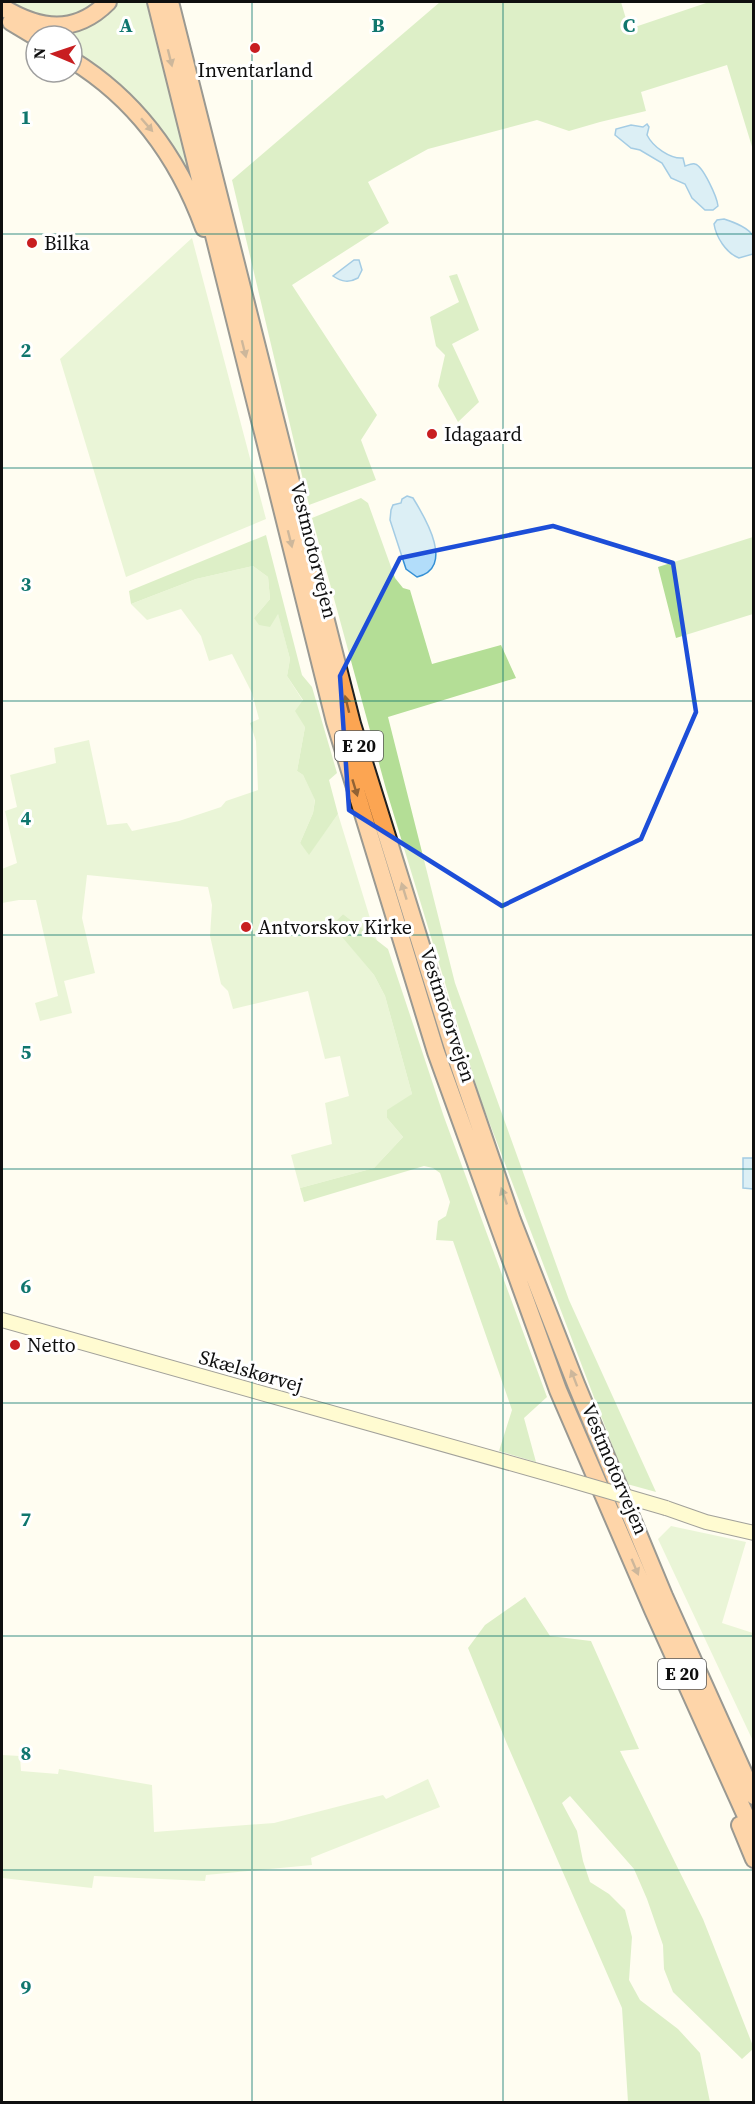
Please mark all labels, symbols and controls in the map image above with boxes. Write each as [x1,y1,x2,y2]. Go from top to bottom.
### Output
text: A [119,11,133,39]
text: B [371,11,385,39]
text: C [623,11,635,39]
north arrow [24,24,84,84]
marker: Inventarland [248,41,262,55]
text: N [28,47,50,60]
one-way arrow [166,49,176,67]
place label: Inventarland [198,56,313,84]
text: 1 [21,103,31,131]
one-way arrow [140,118,154,133]
place label: Bilka [44,229,90,257]
marker: Bilka [25,236,39,250]
text: 2 [21,336,32,364]
one-way arrow [239,340,249,358]
place label: Idagaard [444,420,523,448]
marker: Idagaard [425,427,439,441]
street label: Vestmotorvejen [283,479,345,621]
one-way arrow [286,529,296,548]
text: 3 [21,570,32,598]
one-way arrow [342,695,352,713]
road number: E 20 [335,731,383,761]
one-way arrow [351,779,360,797]
text: 4 [21,804,32,832]
one-way arrow [399,882,408,900]
place label: Antvorskov Kirke [258,913,412,941]
marker: Antvorskov Kirke [239,920,253,934]
street label: Vestmotorvejen [413,944,483,1086]
text: 5 [21,1038,32,1066]
one-way arrow [499,1187,509,1205]
text: 6 [21,1272,32,1300]
place label: Netto [27,1331,76,1359]
marker: Netto [8,1338,22,1352]
street label: Skælskørvej [196,1343,306,1399]
one-way arrow [569,1369,578,1387]
street label: Vestmotorvejen [575,1399,655,1539]
text: 7 [21,1505,32,1533]
one-way arrow [630,1558,640,1576]
road number: E 20 [658,1659,706,1689]
text: 8 [21,1739,31,1767]
text: 9 [21,1973,32,2001]

